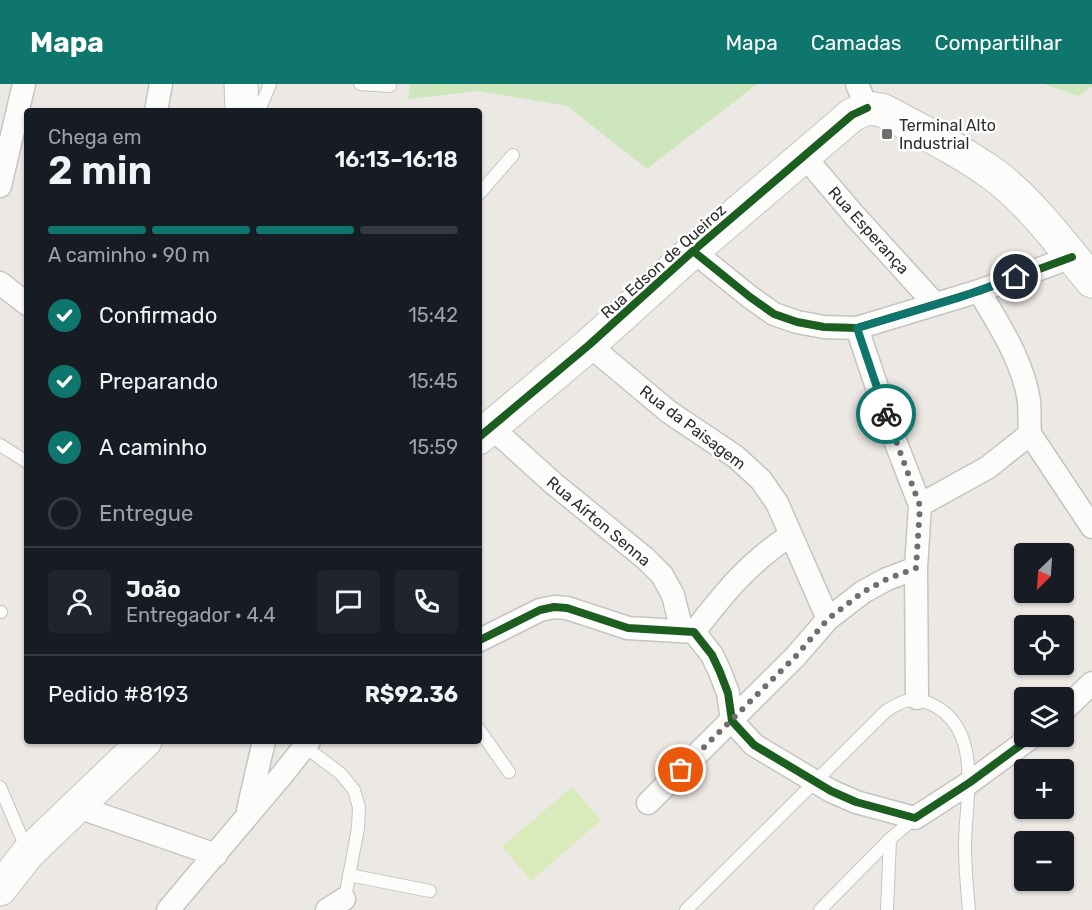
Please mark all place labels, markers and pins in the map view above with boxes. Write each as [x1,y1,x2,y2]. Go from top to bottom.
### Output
place label: Terminal Alto Industrial [899,116,996,153]
marker: Terminal Alto Industrial [880,127,894,141]
pin [990,251,1041,302]
pin [655,744,706,795]

